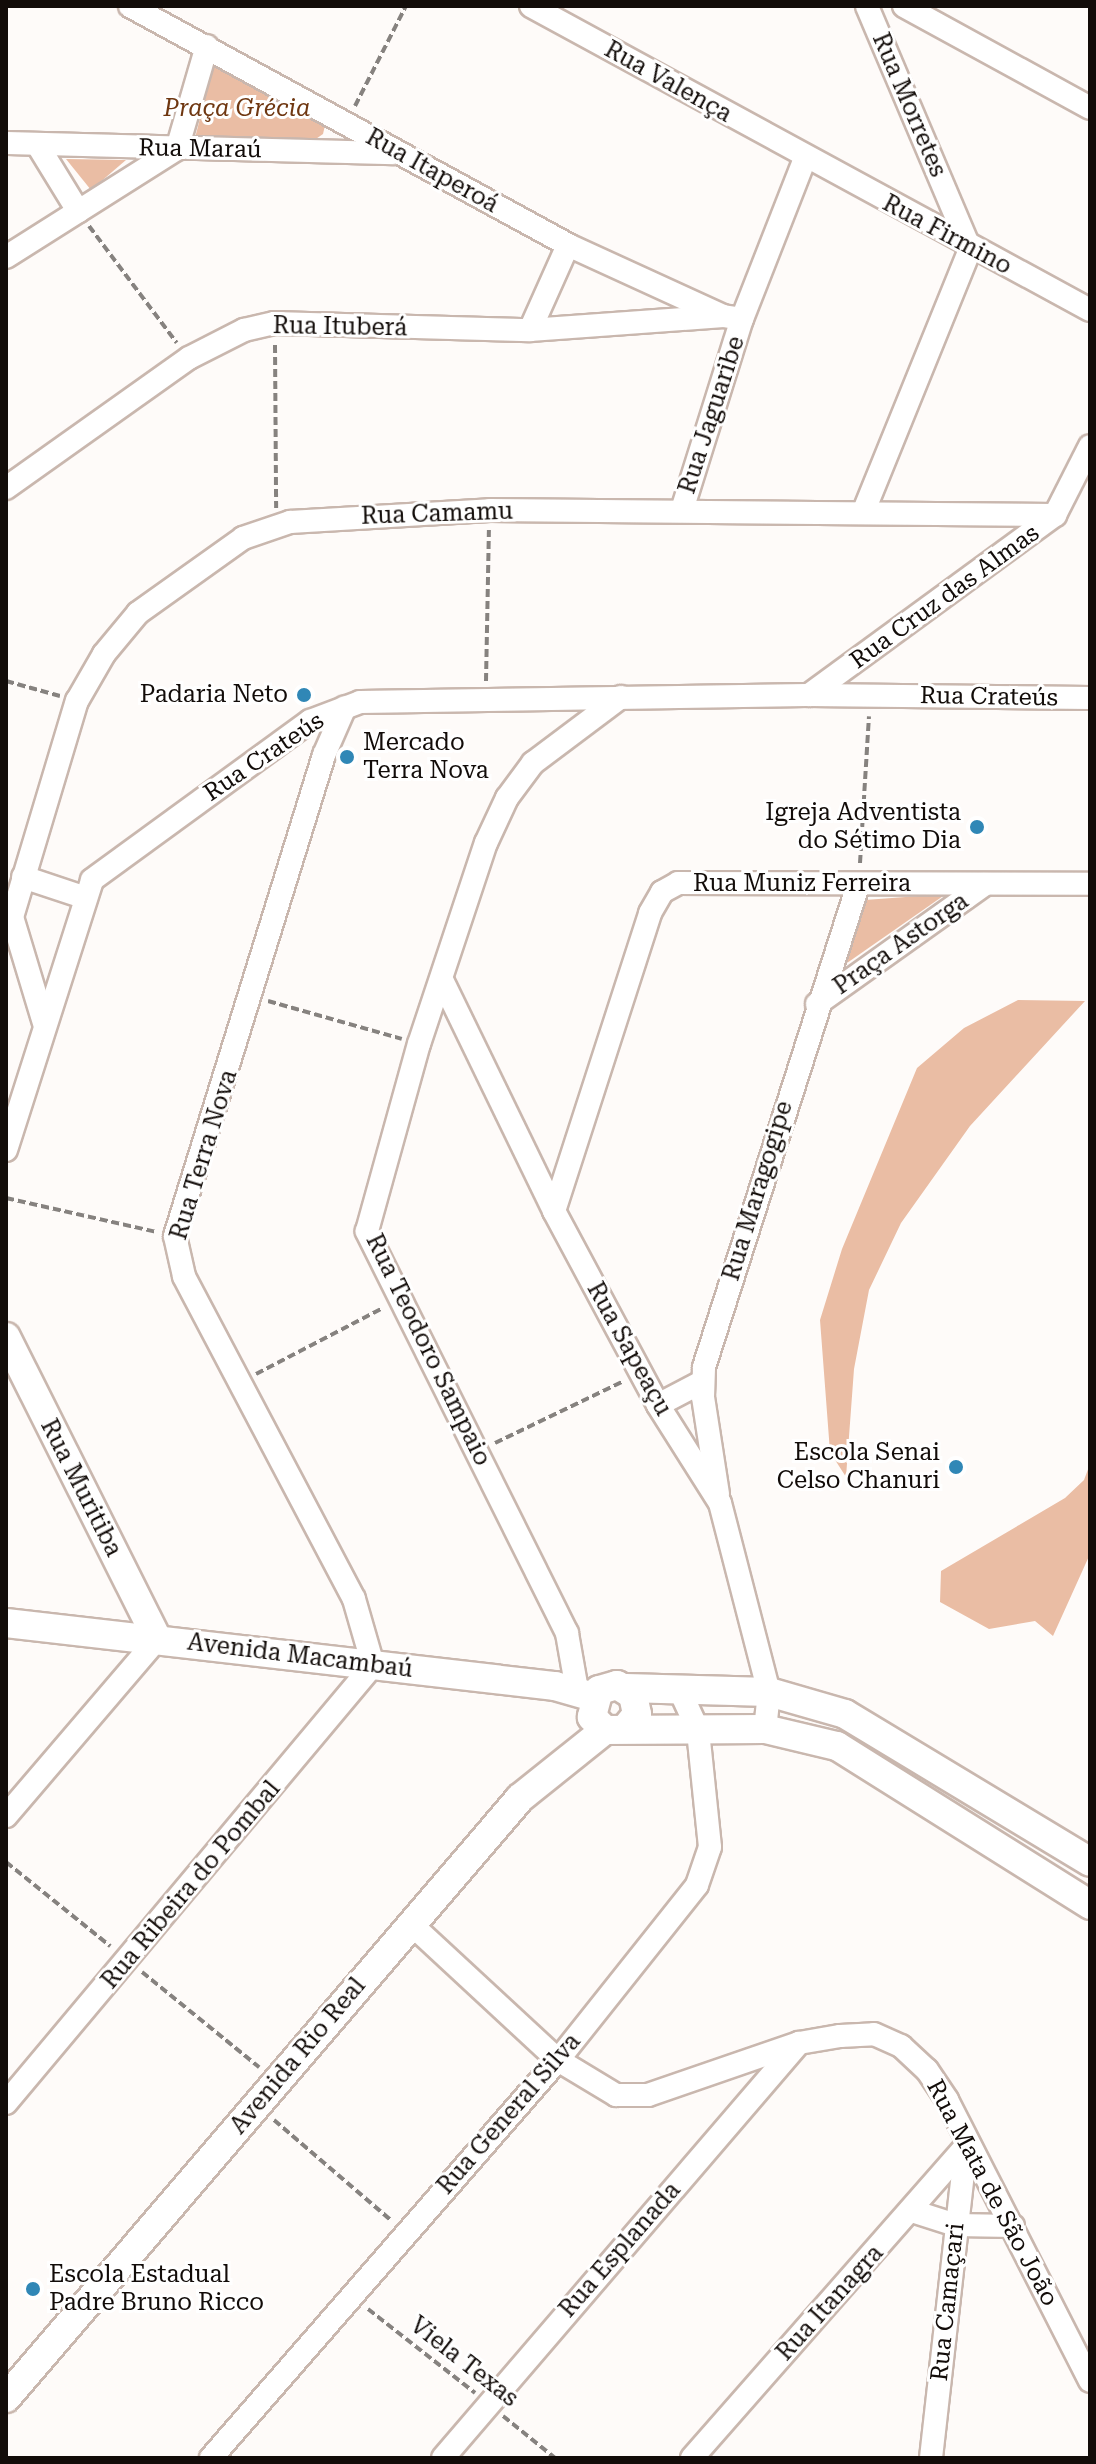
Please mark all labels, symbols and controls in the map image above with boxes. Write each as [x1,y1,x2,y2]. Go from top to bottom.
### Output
street label: Rua Morretes [866,29,952,181]
street label: Rua Valença [599,35,737,129]
park label: Praça Grécia [164,95,310,123]
street label: Rua Itaperoá [361,123,503,219]
street label: Rua Maraú [138,134,262,164]
street label: Rua Firmino [878,189,1016,281]
street label: Rua Ituberá [273,311,407,343]
street label: Rua Jaguaribe [673,333,751,497]
street label: Rua Camamu [361,497,513,531]
street label: Rua Cruz das Almas [845,519,1045,675]
place label: Padaria Neto [140,681,288,709]
street label: Rua Crateús [920,681,1058,713]
marker: Padaria Neto [295,686,313,704]
street label: Rua Crateús [199,706,329,808]
place label: Mercado Terra Nova [363,729,489,785]
marker: Mercado Terra Nova [338,748,356,766]
place label: Igreja Adventista do Sétimo Dia [765,799,961,855]
marker: Igreja Adventista do Sétimo Dia [968,818,986,836]
street label: Rua Muniz Ferreira [693,870,911,898]
street label: Praça Astorga [828,887,974,1001]
street label: Rua Terra Nova [164,1067,244,1243]
street label: Rua Maragogipe [717,1098,799,1284]
street label: Rua Teodoro Sampaio [359,1229,497,1471]
street label: Rua Sapeaçu [580,1277,678,1421]
street label: Rua Muritiba [34,1414,128,1562]
place label: Escola Senai Celso Chanuri [777,1439,940,1495]
marker: Escola Senai Celso Chanuri [947,1458,965,1476]
street label: Avenida Macambaú [186,1628,414,1684]
street label: Rua Ribeira do Pombal [96,1775,286,1995]
street label: Avenida Rio Real [224,1972,372,2140]
street label: Rua General Silva [431,2028,587,2200]
street label: Rua Mata de São João [920,2075,1064,2311]
street label: Rua Esplanada [553,2176,687,2324]
street label: Rua Camaçari [925,2221,971,2383]
street label: Rua Itanagra [771,2239,889,2367]
place label: Escola Estadual Padre Bruno Ricco [49,2261,264,2317]
marker: Escola Estadual Padre Bruno Ricco [24,2280,42,2298]
street label: Viela Texas [404,2311,524,2413]

